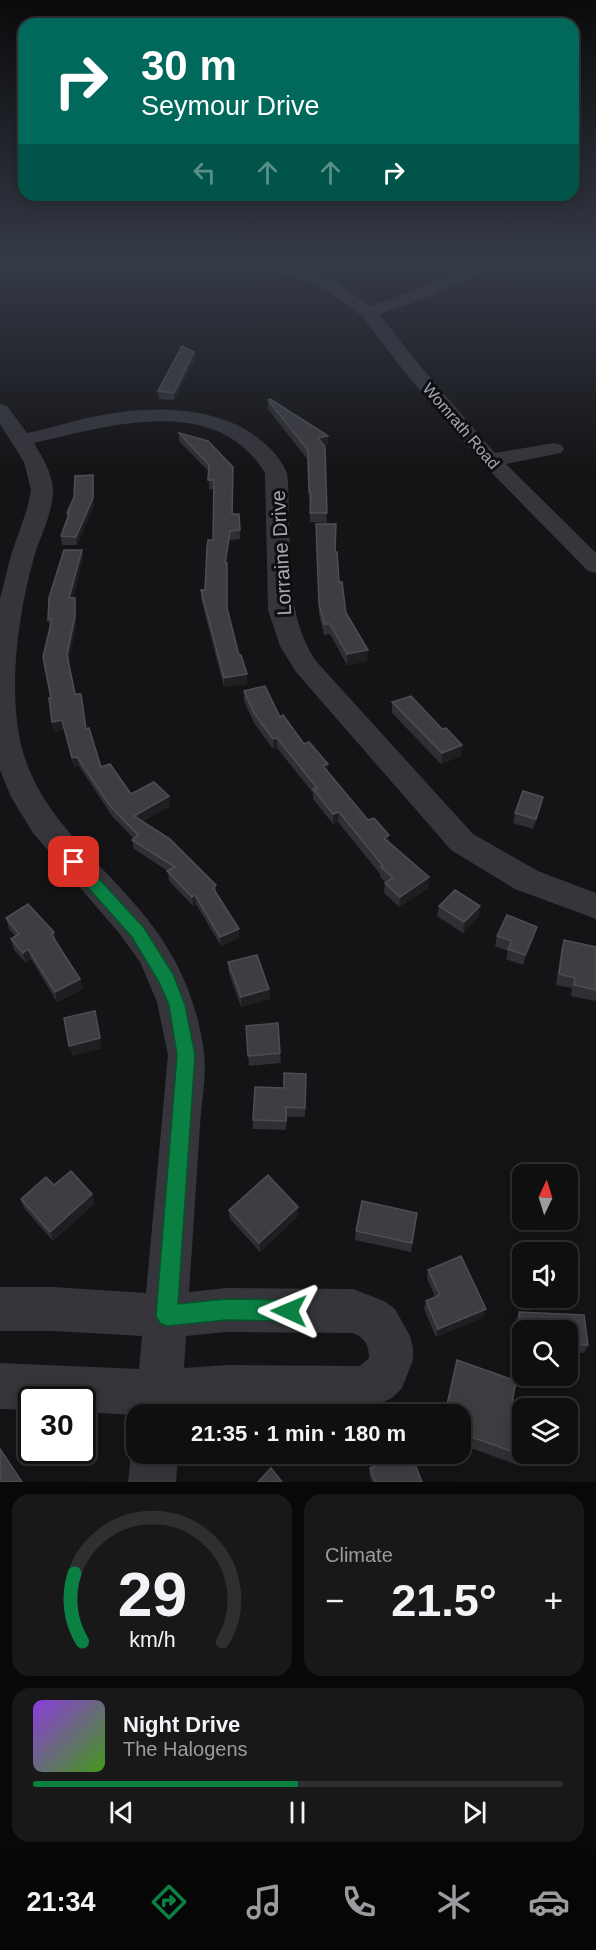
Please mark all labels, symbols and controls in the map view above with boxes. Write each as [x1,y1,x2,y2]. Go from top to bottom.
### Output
icon: right [42,42,120,120]
text: 30 m [141,42,237,89]
text: Seymour Drive [141,91,320,121]
icon: left [188,156,221,189]
icon: ahead [251,156,284,189]
icon: ahead [314,156,347,189]
icon: right [377,156,410,189]
street label: Womrath Road [419,380,503,472]
street label: Lorraine Drive [267,490,295,616]
pin [48,836,99,887]
icon: arrive [57,845,90,878]
north arrow [512,1164,578,1230]
map controls [512,1164,578,1464]
button: sound [512,1242,578,1308]
position arrow [257,1279,321,1343]
button: search [512,1320,578,1386]
speed limit sign: 30 [18,1386,96,1464]
button: layers [512,1398,578,1464]
text: 21:35 · 1 min · 180 m [191,1421,406,1446]
text: Climate [325,1544,393,1566]
text: 29 [117,1560,187,1629]
text: 21.5° [391,1575,497,1626]
text: − [325,1582,344,1619]
text: + [544,1582,563,1619]
text: km/h [129,1628,175,1652]
text: Night Drive [123,1712,240,1737]
text: The Halogens [123,1738,248,1760]
icon: previous [105,1796,138,1829]
icon: pause [281,1796,314,1829]
icon: next [458,1796,491,1829]
icon: directions [148,1881,190,1923]
icon: music [243,1881,285,1923]
icon: phone [338,1881,380,1923]
icon: climate [433,1881,475,1923]
icon: car [528,1881,570,1923]
text: 21:34 [26,1887,95,1917]

